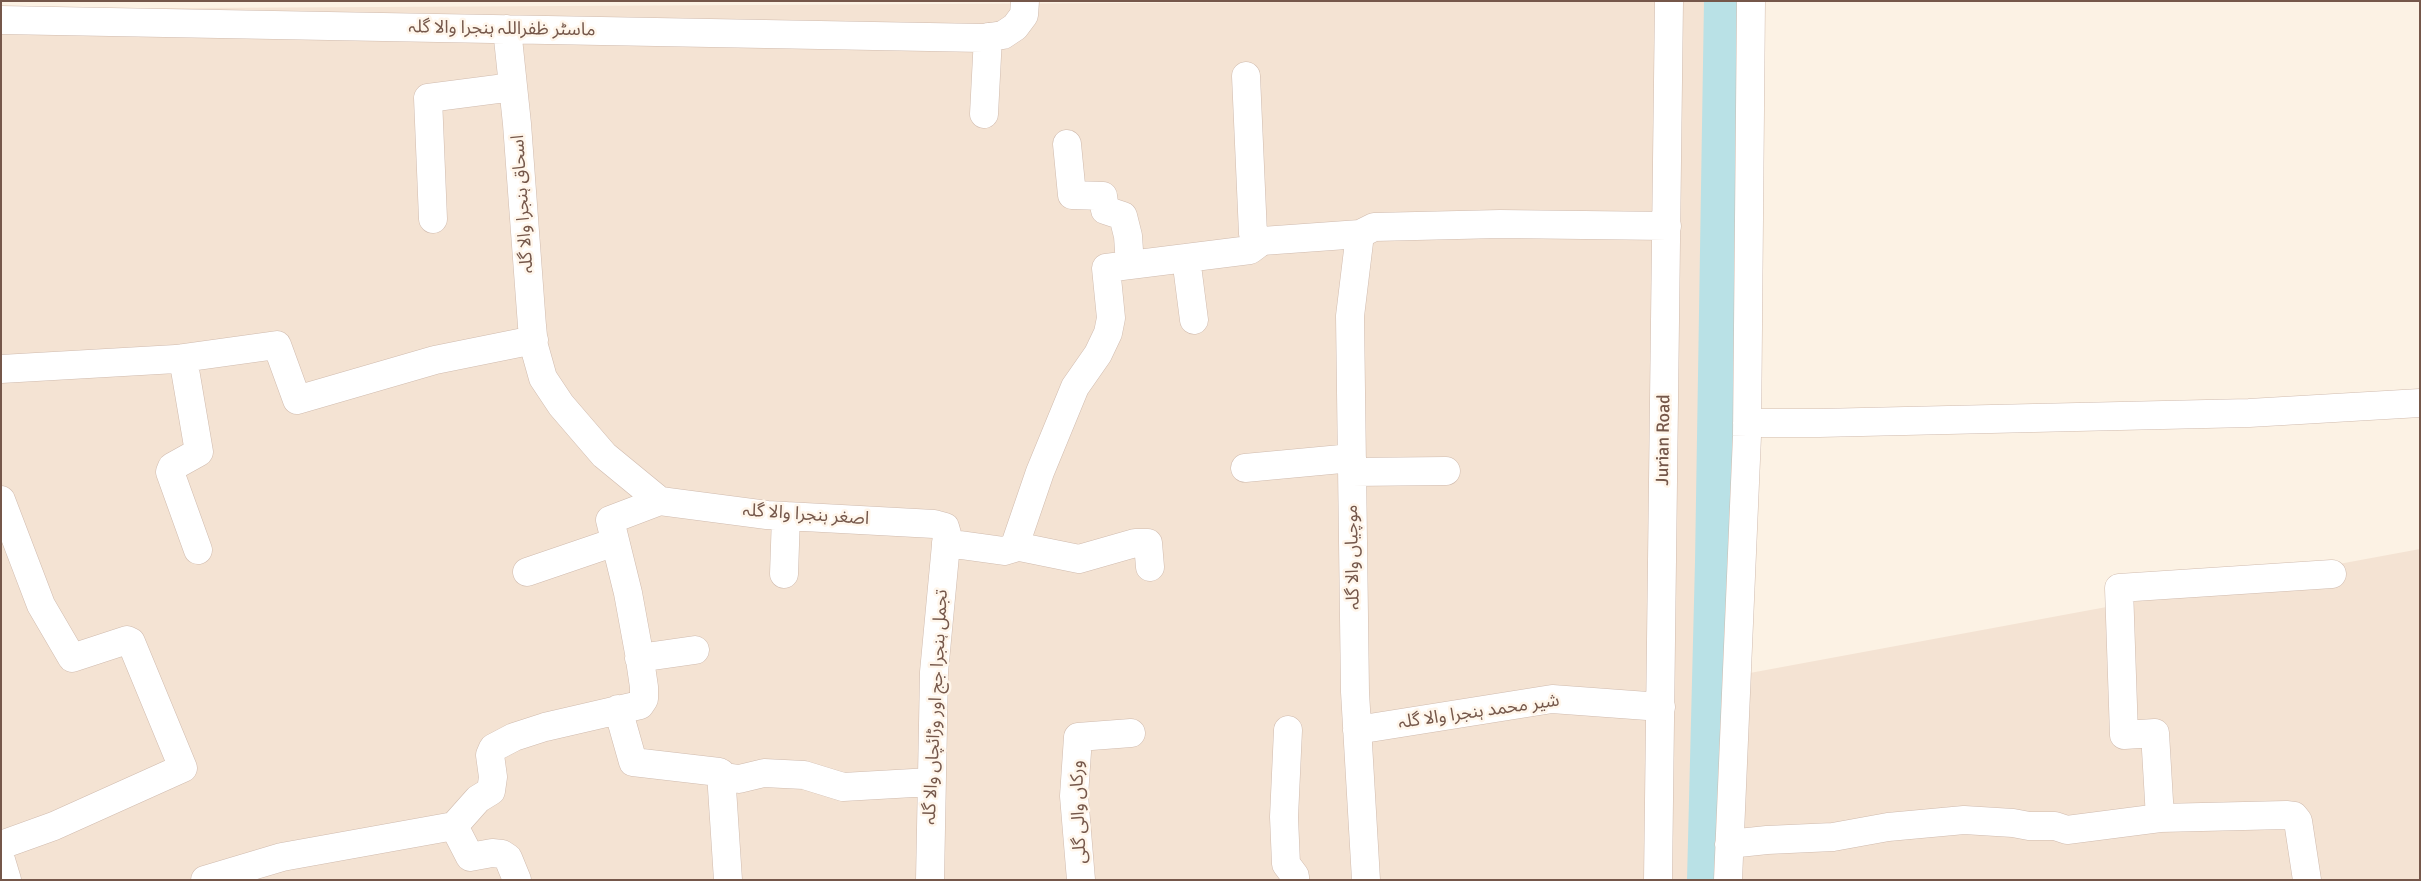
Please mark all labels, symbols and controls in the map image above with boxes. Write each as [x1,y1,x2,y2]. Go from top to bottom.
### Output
street label: ماسٹر ظفراللہ ہنجرا والا گلہ [408,17,596,41]
street label: اسحاق ہنجرا والا گلہ [507,134,539,274]
street label: Jurian Road [1652,394,1676,486]
street label: اصغر ہنجرا والا گلہ [742,500,870,530]
street label: موچیاں والا گلہ [1341,504,1365,610]
street label: تجمل ہنجرا جج اور وڑائچاں والا گلہ [919,589,953,825]
street label: شیر محمد ہنجرا والا گلہ [1397,690,1561,734]
street label: ورکاں والی گلی [1066,760,1092,864]

